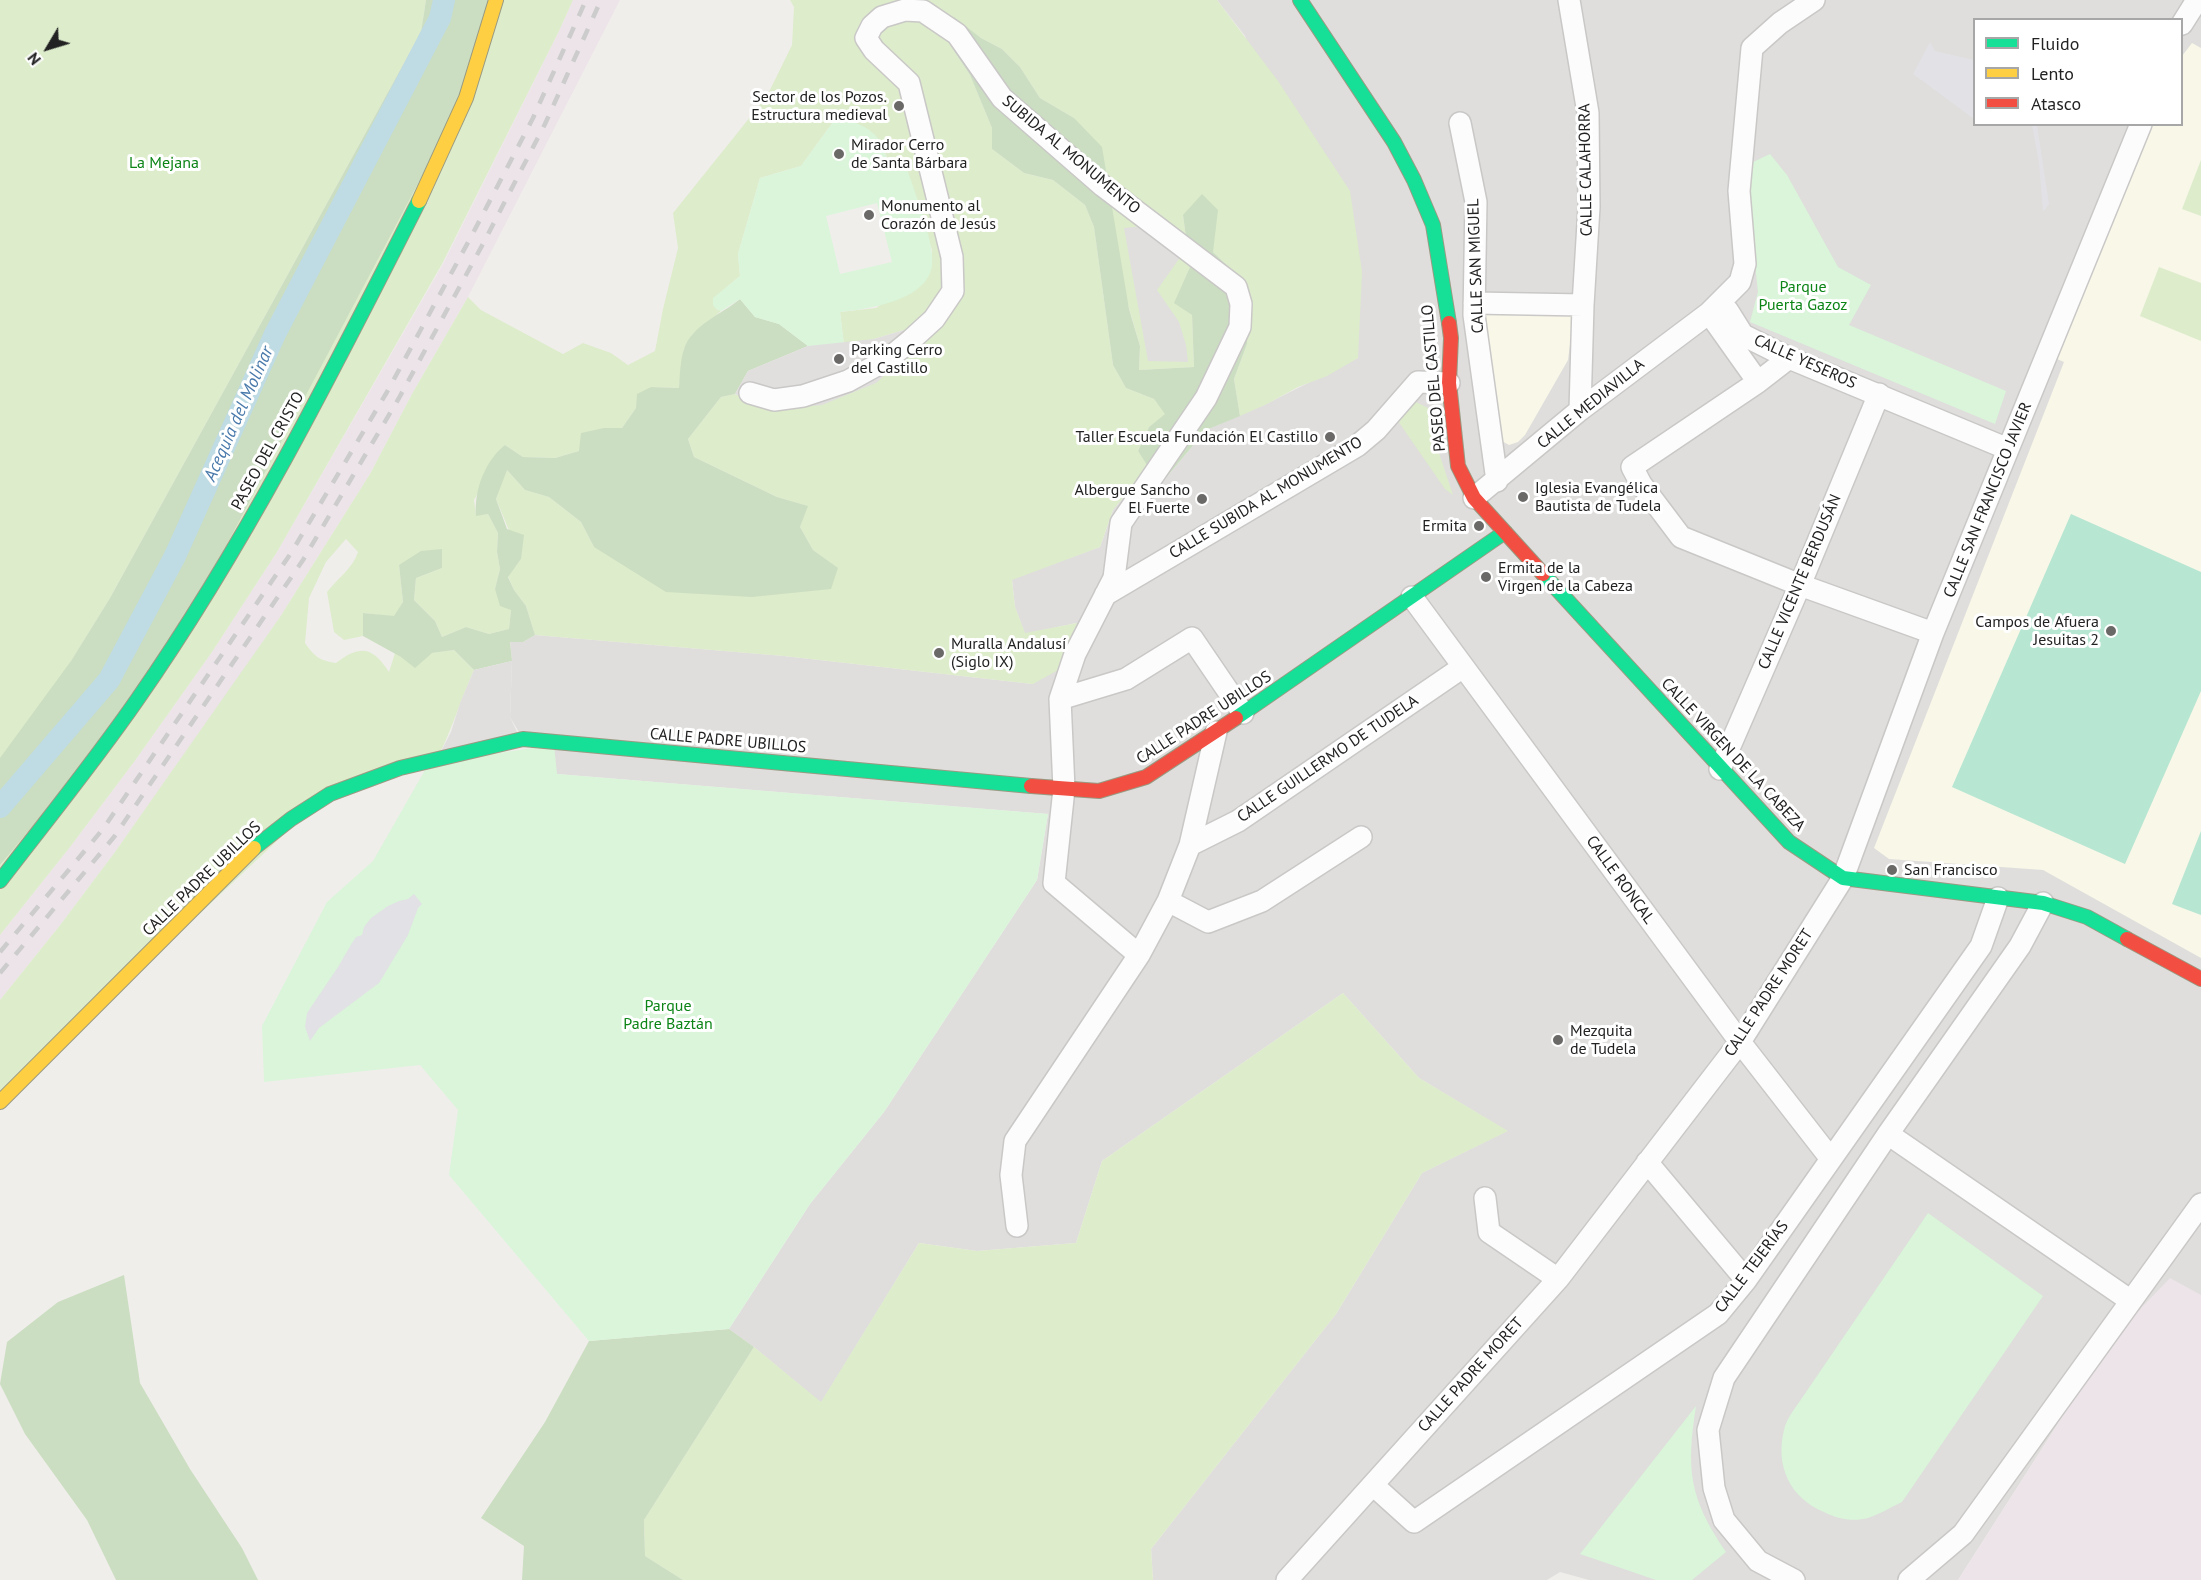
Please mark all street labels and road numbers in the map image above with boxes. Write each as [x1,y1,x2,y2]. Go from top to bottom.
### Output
street label: SUBIDA AL MONUMENTO [998,92,1144,218]
street label: CALLE CALAHORRA [1575,103,1597,237]
street label: CALLE SAN MIGUEL [1464,198,1488,334]
street label: PASEO DEL CASTILLO [1418,304,1450,452]
street label: CALLE YESEROS [1751,331,1859,393]
street label: CALLE MEDIAVILLA [1534,355,1648,453]
street label: PASEO DEL CRISTO [228,389,308,513]
street label: CALLE SAN FRANCISCO JAVIER [1940,399,2036,601]
street label: CALLE SUBIDA AL MONUMENTO [1166,433,1366,563]
street label: CALLE VICENTE BERDUSÁN [1754,492,1846,672]
street label: CALLE PADRE UBILLOS [1133,667,1275,769]
street label: CALLE VIRGEN DE LA CABEZA [1657,674,1809,836]
street label: CALLE GUILLERMO DE TUDELA [1234,691,1422,827]
street label: CALLE PADRE UBILLOS [649,725,807,757]
street label: CALLE PADRE UBILLOS [139,818,265,940]
street label: CALLE RONCAL [1582,832,1658,928]
street label: CALLE PADRE MORET [1721,926,1817,1060]
street label: CALLE TEJERÍAS [1711,1217,1793,1317]
street label: CALLE PADRE MORET [1414,1314,1528,1436]

